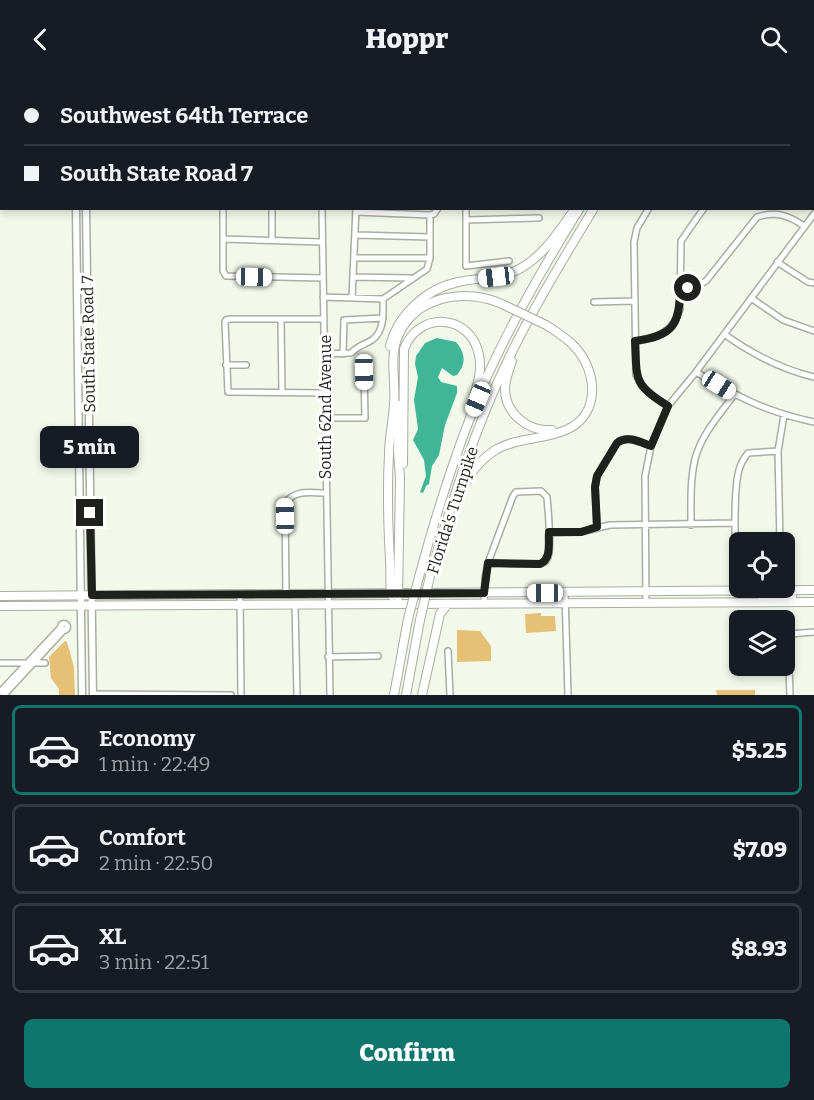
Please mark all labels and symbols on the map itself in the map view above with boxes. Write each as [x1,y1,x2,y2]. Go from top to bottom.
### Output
car [477,266,515,288]
car [236,268,272,286]
route start [674,274,701,301]
street label: South State Road 7 [78,275,99,413]
street label: South 62nd Avenue [316,335,335,479]
car [355,354,373,390]
car [699,368,739,402]
car [463,379,493,419]
callout: 5 min [40,426,140,468]
street label: Florida's Turnpike [423,444,482,576]
car [276,498,294,534]
route end [76,499,103,526]
car [527,584,563,602]

